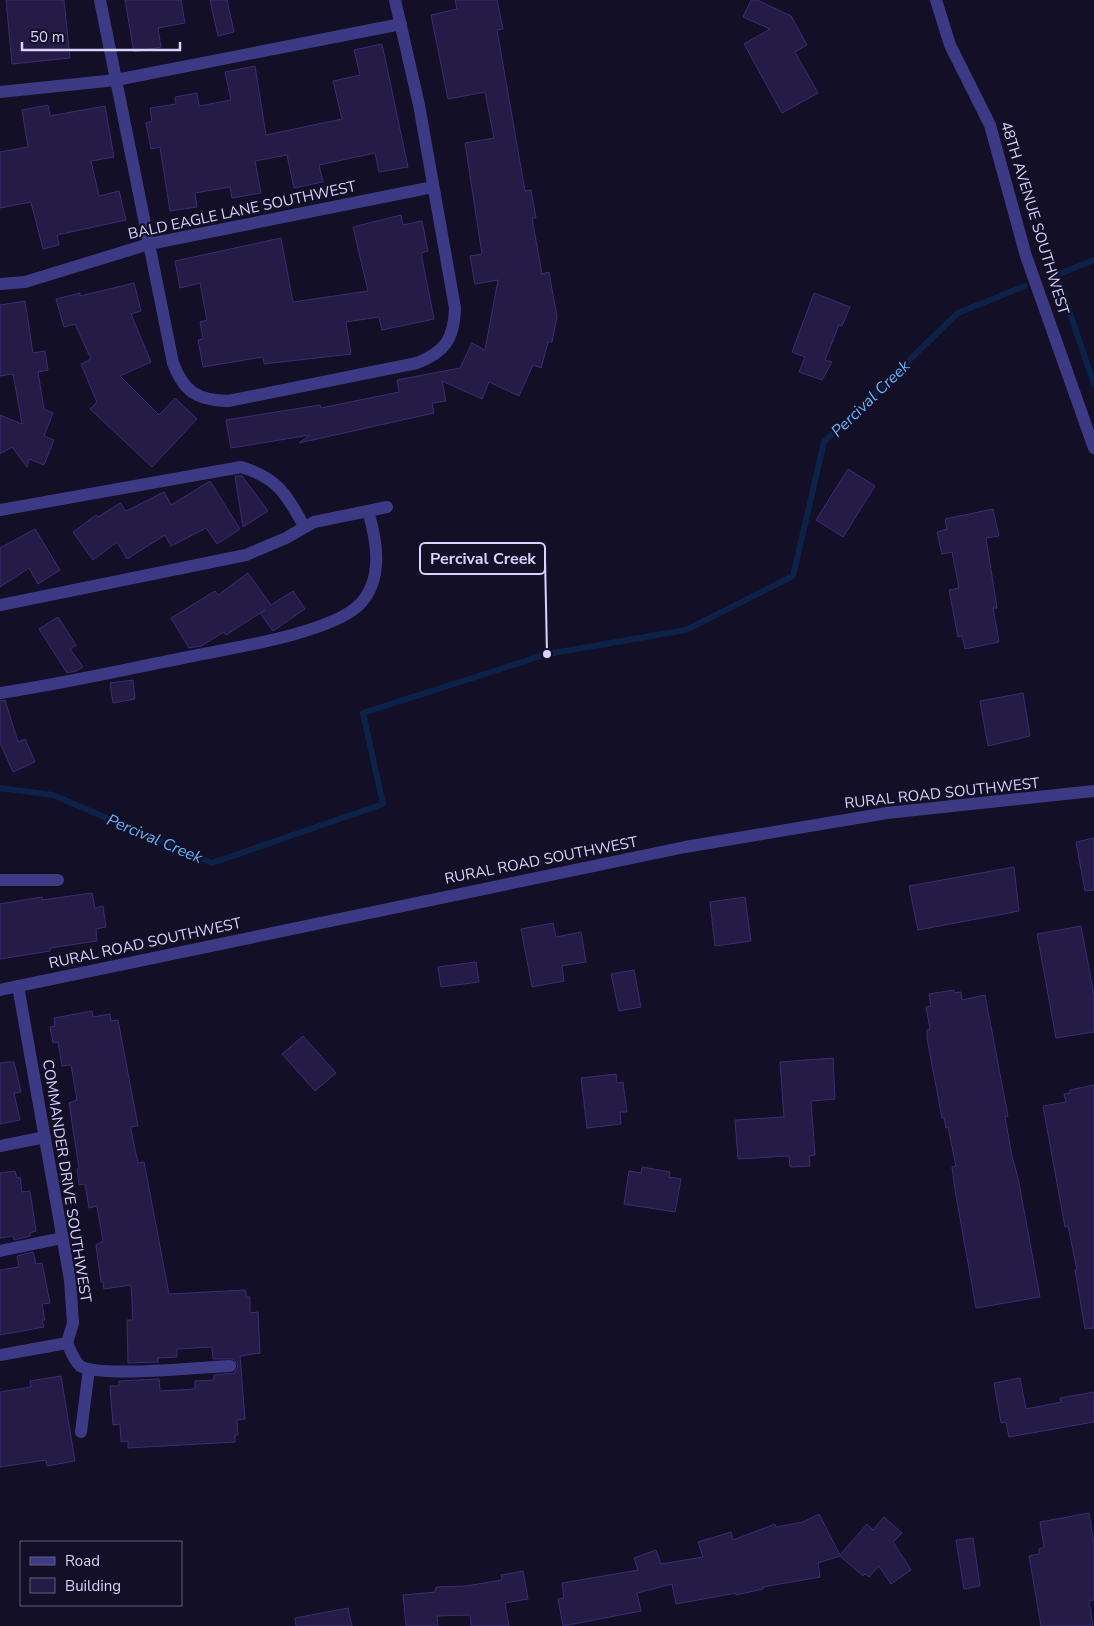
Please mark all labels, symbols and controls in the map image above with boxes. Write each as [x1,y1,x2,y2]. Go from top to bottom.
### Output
scale bar [22,20,180,52]
text: 50 m [30,27,65,47]
street label: 48TH AVENUE SOUTHWEST [996,119,1074,317]
street label: BALD EAGLE LANE SOUTHWEST [126,176,358,244]
water label: Percival Creek [826,355,916,442]
callout: Percival Creek [420,543,545,574]
text: Percival Creek [430,548,536,570]
street label: RURAL ROAD SOUTHWEST [843,773,1041,813]
water label: Percival Creek [103,809,207,869]
street label: RURAL ROAD SOUTHWEST [443,831,639,889]
street label: RURAL ROAD SOUTHWEST [47,913,243,973]
street label: COMMANDER DRIVE SOUTHWEST [38,1058,96,1304]
legend [20,1541,182,1606]
text: Road [65,1551,100,1571]
text: Building [65,1576,121,1596]

